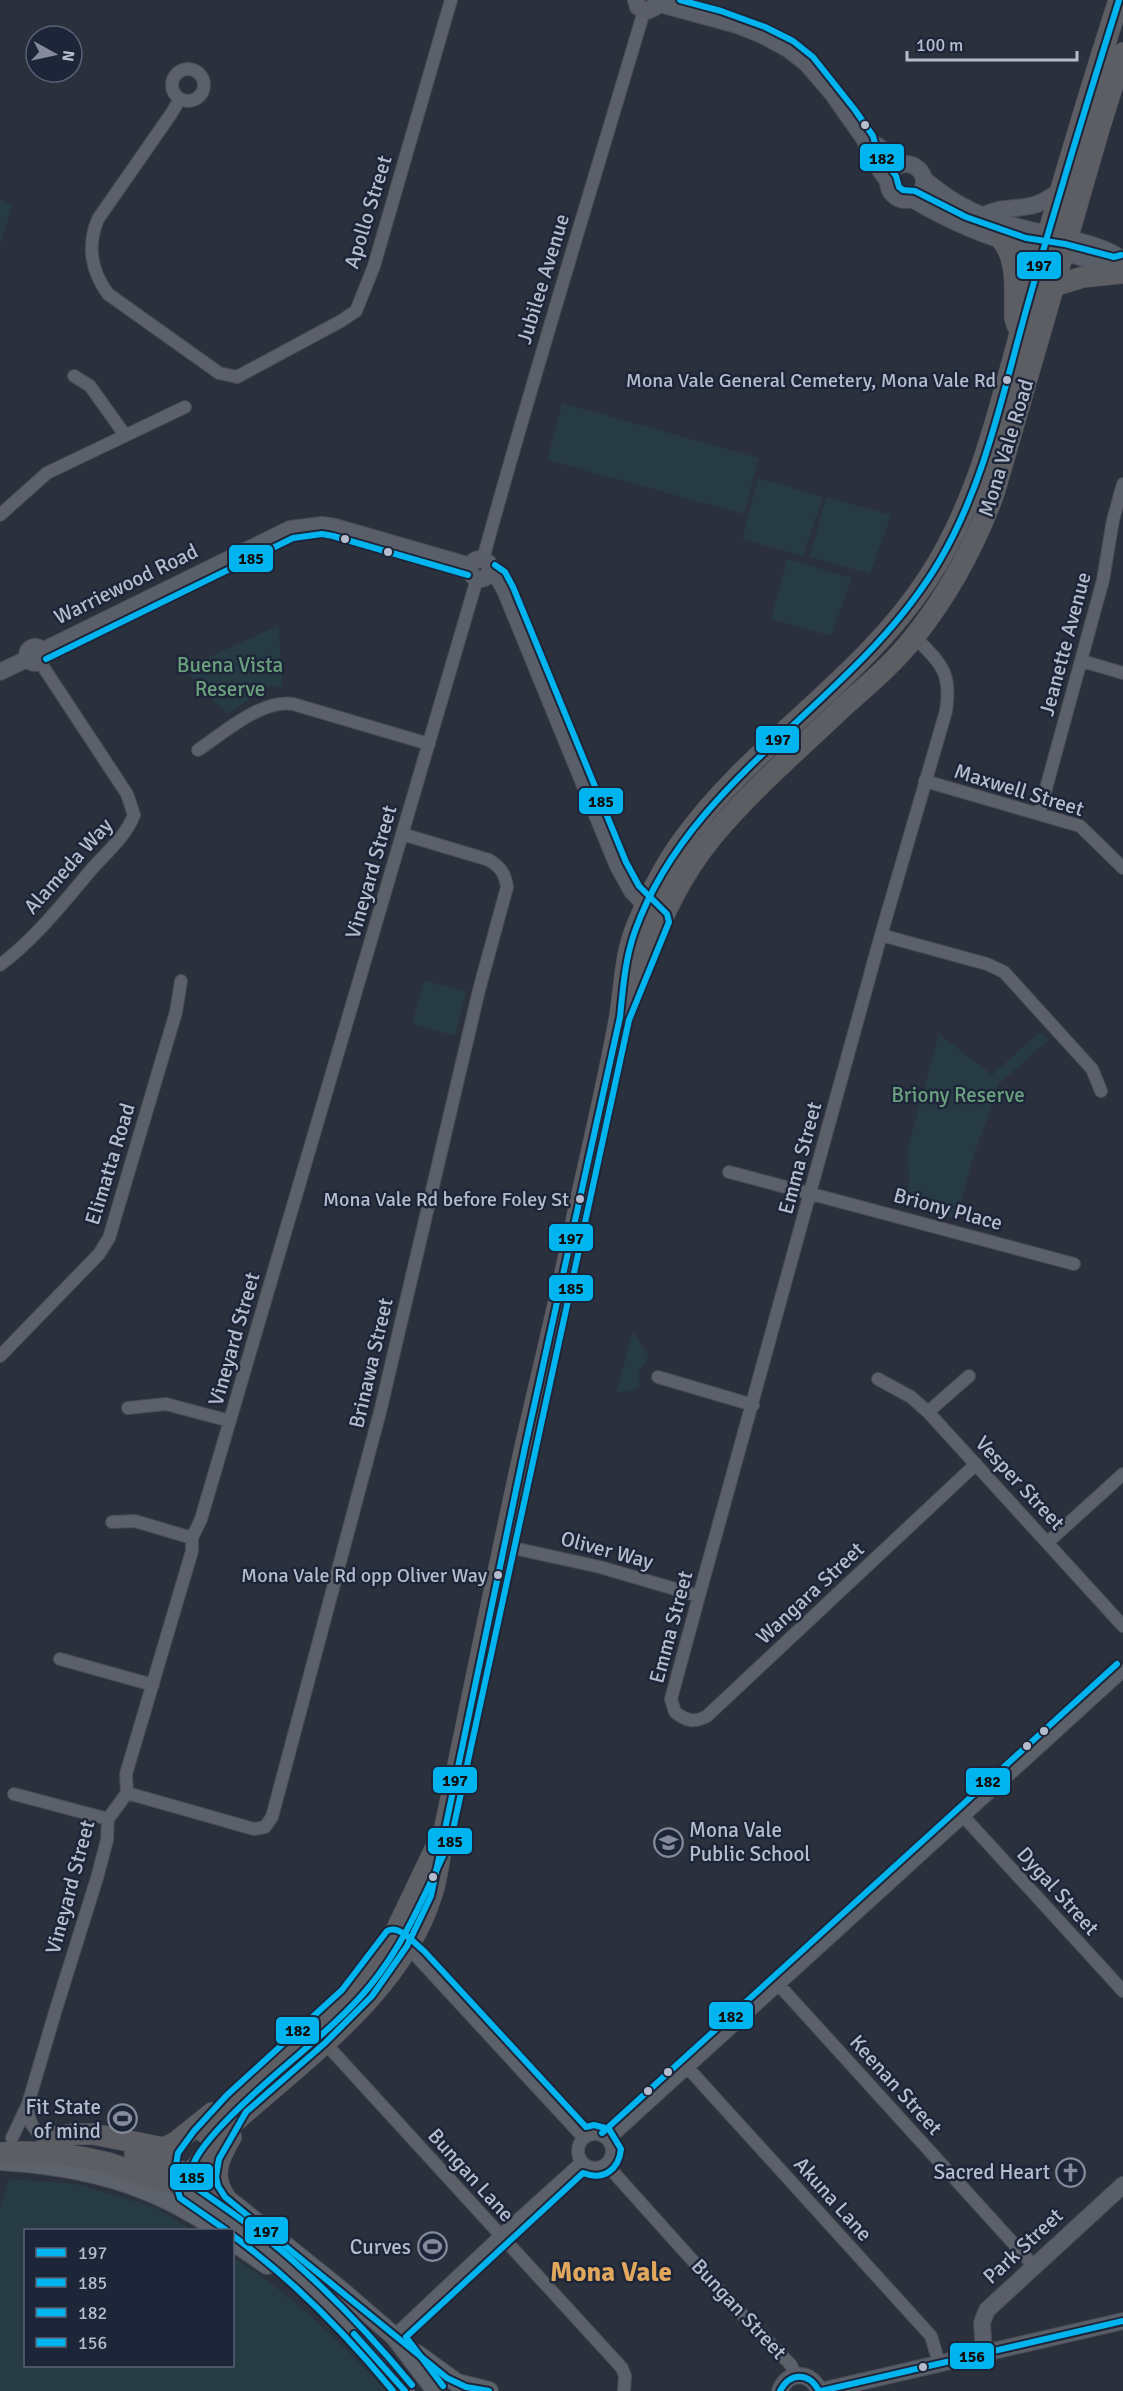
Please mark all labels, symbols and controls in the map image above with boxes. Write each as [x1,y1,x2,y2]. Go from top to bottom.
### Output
north arrow [24,24,84,84]
scale bar [907,24,1076,62]
text: 100 m [916,34,963,56]
text: N [57,49,79,63]
unlabelled marker [859,119,871,131]
line badge: 182 [859,143,905,172]
text: 182 [869,149,895,169]
street label: Apollo Street [338,152,398,272]
street label: Jubilee Avenue [511,211,575,347]
line badge: 197 [1016,251,1062,280]
text: 197 [1026,256,1052,276]
place label: Mona Vale General Cemetery, Mona Vale Rd [626,368,996,393]
marker: Mona Vale General Cemetery, Mona Vale Rd [1001,374,1013,386]
street label: Mona Vale Road [973,376,1039,520]
unlabelled marker [339,533,351,545]
street label: Warriewood Road [50,538,202,630]
line badge: 185 [228,544,274,573]
unlabelled marker [382,546,394,558]
text: 185 [238,549,264,569]
street label: Jeanette Avenue [1033,569,1097,719]
park label: Buena Vista Reserve [177,652,283,702]
line badge: 197 [755,725,800,754]
text: 197 [765,730,791,750]
street label: Maxwell Street [951,758,1087,822]
line badge: 185 [578,787,624,815]
text: 185 [588,792,614,812]
street label: Vineyard Street [340,802,402,942]
street label: Alameda Way [18,812,118,919]
park label: Briony Reserve [891,1082,1025,1108]
street label: Emma Street [773,1099,827,1217]
street label: Elimatta Road [79,1100,141,1228]
street label: Briony Place [891,1182,1005,1236]
place label: Mona Vale Rd before Foley St [323,1187,569,1212]
marker: Mona Vale Rd before Foley St [574,1193,586,1205]
line badge: 197 [548,1223,594,1252]
text: 197 [558,1229,584,1249]
street label: Vineyard Street [203,1269,265,1409]
line badge: 185 [548,1274,594,1302]
text: 185 [558,1279,584,1299]
street label: Brinawa Street [343,1295,399,1431]
street label: Vesper Street [970,1430,1070,1536]
street label: Oliver Way [558,1525,656,1575]
street label: Wangara Street [750,1536,870,1650]
place label: Mona Vale Rd opp Oliver Way [241,1563,488,1588]
street label: Emma Street [644,1568,698,1686]
marker: Mona Vale Rd opp Oliver Way [492,1569,504,1581]
unlabelled marker [1038,1725,1050,1737]
unlabelled marker [1021,1740,1033,1752]
line badge: 197 [432,1766,478,1794]
line badge: 182 [965,1767,1011,1796]
text: 197 [442,1771,468,1791]
text: 182 [975,1772,1001,1792]
street label: Vineyard Street [40,1817,100,1957]
place label: Mona Vale Public School [689,1817,810,1867]
school or university icon: Mona Vale Public School [652,1826,684,1858]
line badge: 185 [427,1827,473,1855]
text: 185 [437,1832,463,1852]
street label: Dygal Street [1011,1841,1105,1941]
unlabelled marker [427,1871,439,1883]
line badge: 182 [708,2001,754,2030]
text: 182 [718,2007,744,2027]
line badge: 182 [275,2016,320,2045]
text: 182 [285,2021,311,2041]
street label: Keenan Street [844,2029,948,2141]
unlabelled marker [662,2066,674,2078]
unlabelled marker [642,2085,654,2097]
place label: Fit State of mind [25,2094,101,2144]
sports icon: Fit State of mind [106,2103,138,2135]
street label: Bungan Lane [422,2123,520,2227]
street label: Akuna Lane [788,2151,878,2247]
church icon: Sacred Heart [1055,2156,1087,2188]
place label: Sacred Heart [933,2159,1050,2185]
line badge: 185 [169,2163,214,2191]
text: 185 [179,2168,205,2188]
street label: Park Street [978,2202,1068,2290]
line badge: 197 [244,2216,289,2245]
text: 197 [253,2222,279,2242]
legend [24,2229,234,2367]
sports icon: Curves [416,2231,448,2263]
place label: Curves [350,2234,411,2260]
text: 197 [78,2242,107,2264]
street label: Bungan Street [686,2253,792,2365]
district label: Mona Vale [550,2256,672,2289]
text: 185 [78,2272,107,2294]
text: 182 [78,2302,107,2324]
text: 156 [78,2332,107,2354]
line badge: 156 [949,2342,995,2370]
text: 156 [959,2347,985,2367]
unlabelled marker [917,2361,929,2373]

